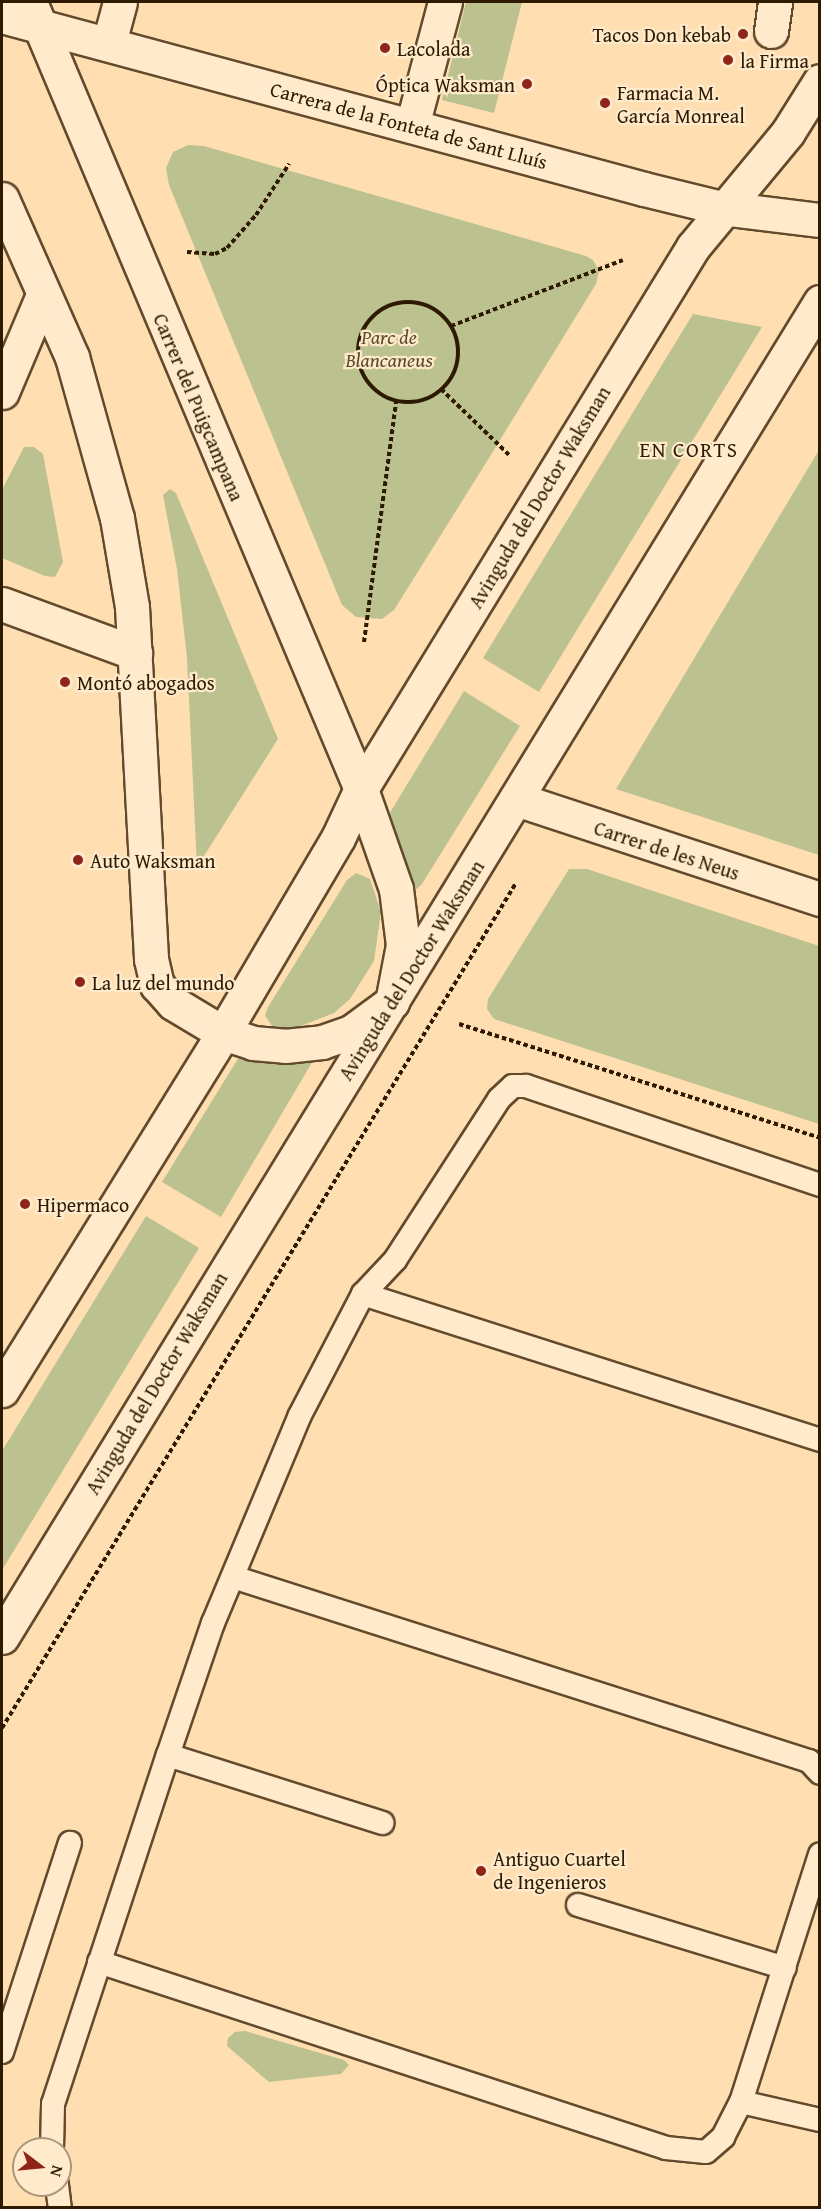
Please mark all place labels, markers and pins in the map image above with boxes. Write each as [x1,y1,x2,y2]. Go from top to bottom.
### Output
place label: Tacos Don kebab [592,22,731,46]
marker: Tacos Don kebab [736,27,750,41]
place label: Lacolada [397,36,470,60]
marker: Lacolada [378,41,392,55]
place label: la Firma [740,48,809,72]
marker: la Firma [721,53,735,67]
place label: Óptica Waksman [376,72,515,96]
marker: Óptica Waksman [520,77,534,91]
place label: Farmacia M. García Monreal [617,80,745,127]
marker: Farmacia M. García Monreal [598,96,612,110]
place label: Montó abogados [77,670,215,694]
marker: Montó abogados [58,675,72,689]
place label: Auto Waksman [90,848,215,872]
marker: Auto Waksman [71,853,85,867]
place label: La luz del mundo [92,970,235,994]
marker: La luz del mundo [73,975,87,989]
place label: Hipermaco [37,1192,129,1216]
marker: Hipermaco [18,1197,32,1211]
place label: Antiguo Cuartel de Ingenieros [493,1847,626,1894]
marker: Antiguo Cuartel de Ingenieros [474,1864,488,1878]

